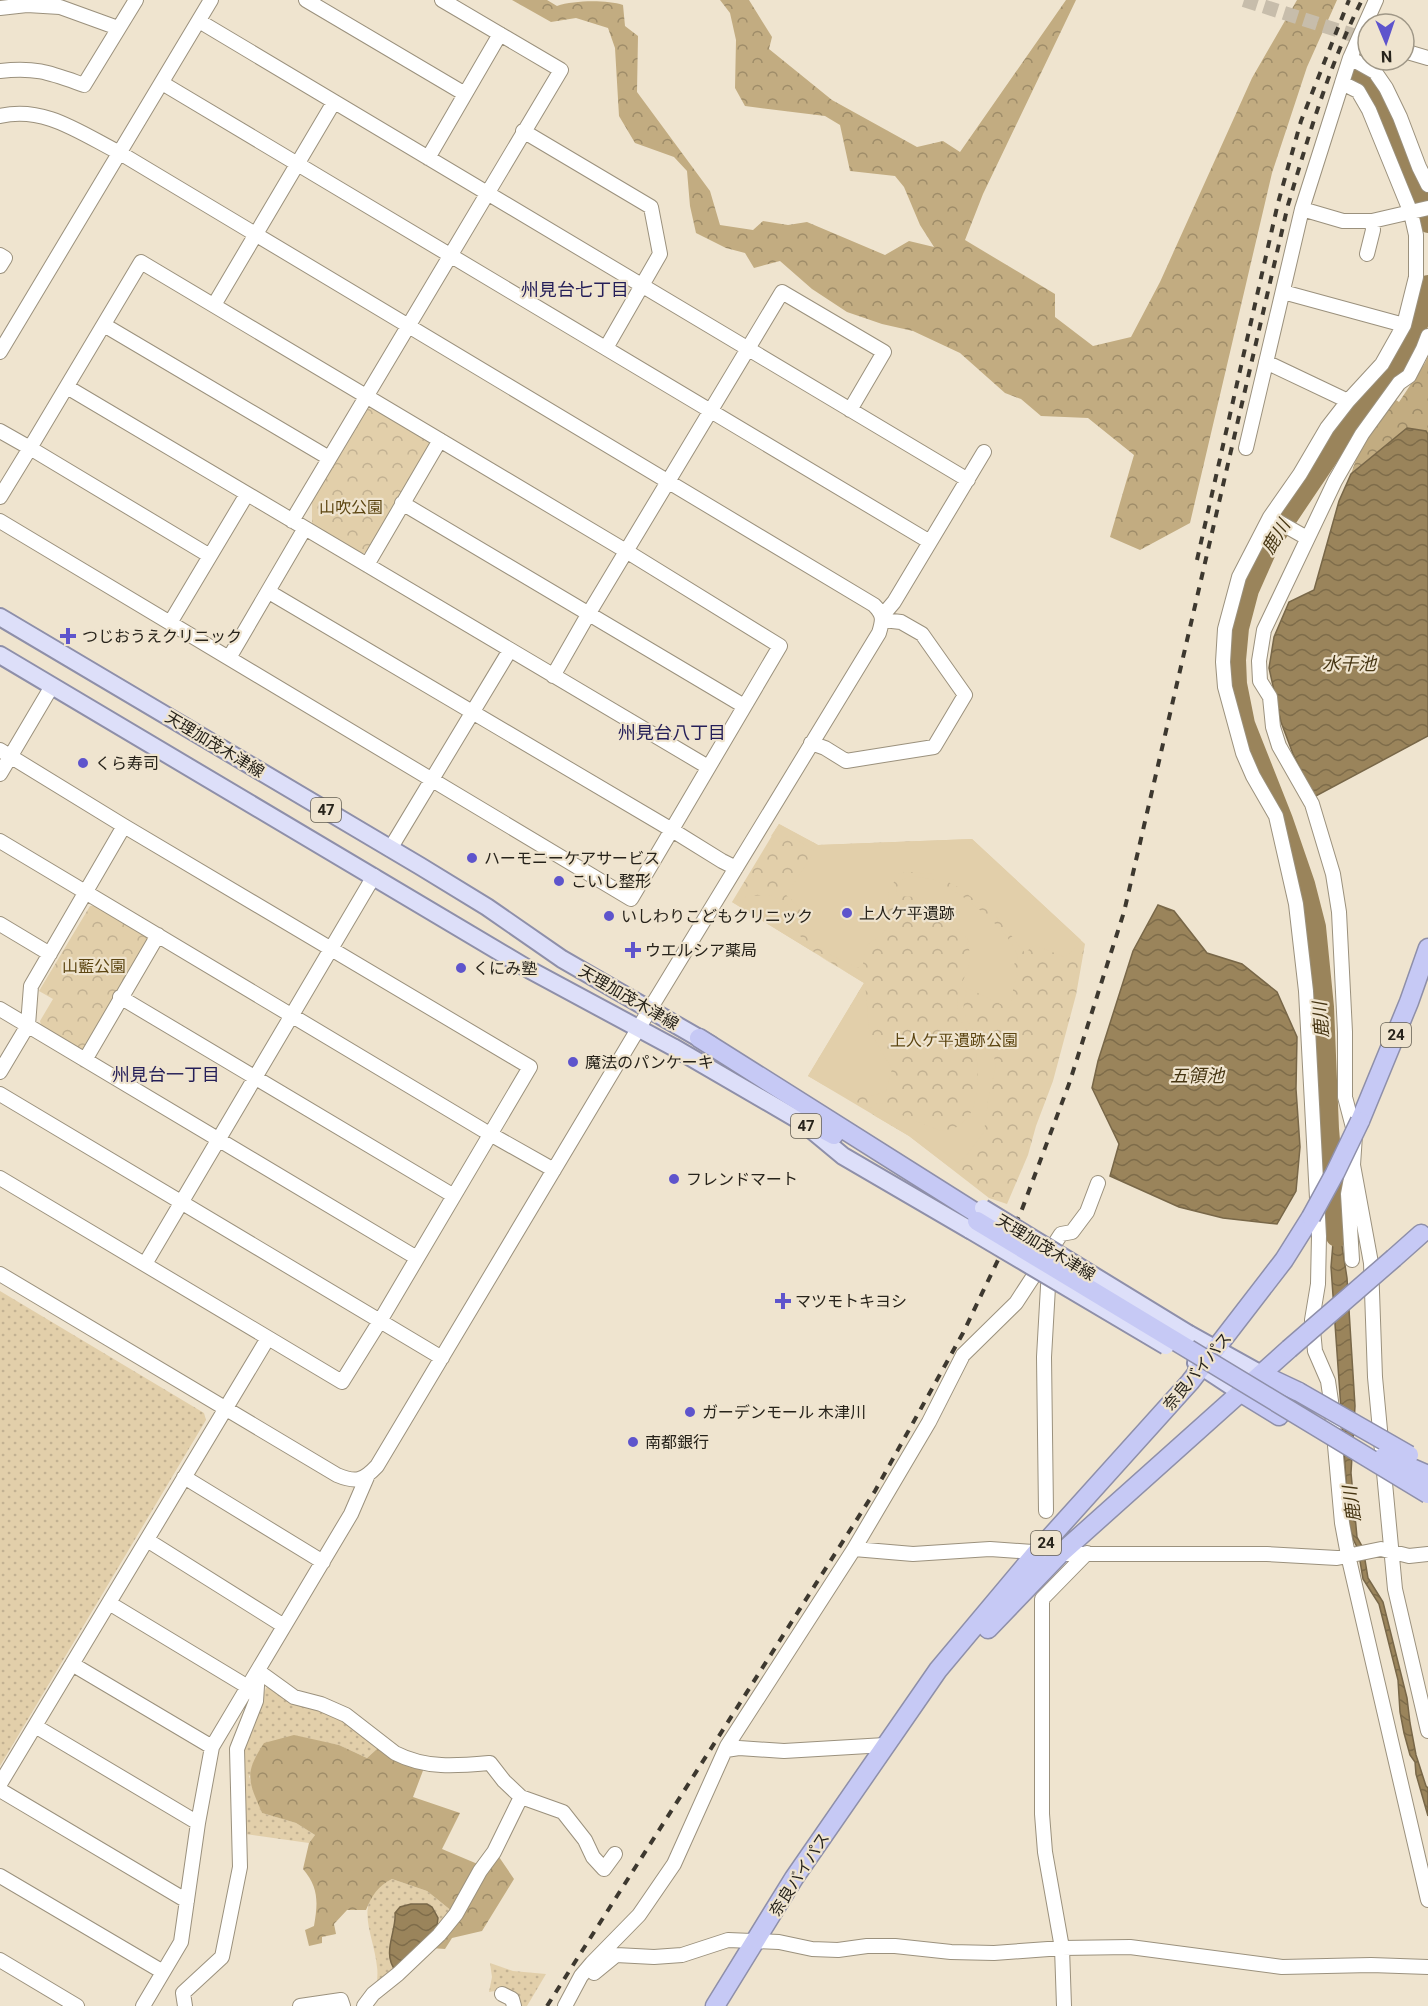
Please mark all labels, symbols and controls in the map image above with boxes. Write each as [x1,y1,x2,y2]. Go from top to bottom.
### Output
north arrow [1356,12,1416,72]
text: N [1381,47,1392,66]
district label: 州見台七丁目 [521,279,629,300]
park label: 山吹公園 [319,498,383,517]
water label: 鹿川 [1257,514,1295,558]
marker: つじおうえクリニック [59,627,77,645]
place label: つじおうえクリニック [82,627,242,646]
water label: 水干池 [1322,653,1378,674]
street label: 天理加茂木津線 [162,707,268,781]
district label: 州見台八丁目 [618,722,726,743]
place label: くら寿司 [95,754,159,773]
marker: くら寿司 [76,756,90,770]
road number: 47 [311,798,341,822]
place label: ハーモニーケアサービス [484,849,660,868]
marker: ハーモニーケアサービス [465,851,479,865]
place label: こいし整形 [571,872,651,891]
marker: こいし整形 [552,874,566,888]
place label: 上人ケ平遺跡 [859,904,955,923]
marker: 上人ケ平遺跡 [840,906,854,920]
place label: いしわりこどもクリニック [621,907,813,926]
marker: いしわりこどもクリニック [602,909,616,923]
place label: ウエルシア薬局 [645,941,757,960]
marker: ウエルシア薬局 [626,943,640,957]
park label: 山藍公園 [62,957,126,976]
place label: くにみ塾 [473,959,537,978]
marker: くにみ塾 [454,961,468,975]
street label: 天理加茂木津線 [575,961,682,1034]
water label: 鹿川 [1309,999,1332,1039]
road number: 24 [1381,1023,1411,1047]
park label: 上人ケ平遺跡公園 [890,1031,1018,1050]
place label: 魔法のパンケーキ [585,1053,714,1072]
marker: 魔法のパンケーキ [566,1055,580,1069]
district label: 州見台一丁目 [112,1064,220,1085]
water label: 五領池 [1170,1065,1226,1086]
road number: 47 [791,1114,821,1138]
place label: フレンドマート [686,1170,798,1189]
marker: フレンドマート [667,1172,681,1186]
street label: 天理加茂木津線 [993,1210,1099,1284]
place label: マツモトキヨシ [795,1292,907,1311]
marker: マツモトキヨシ [776,1294,790,1308]
street label: 奈良バイパス [1159,1329,1235,1414]
place label: ガーデンモール 木津川 [702,1403,866,1422]
marker: ガーデンモール 木津川 [683,1405,697,1419]
place label: 南都銀行 [645,1433,709,1452]
marker: 南都銀行 [626,1435,640,1449]
water label: 鹿川 [1339,1483,1364,1523]
road number: 24 [1031,1531,1061,1555]
street label: 奈良バイパス [765,1829,833,1920]

